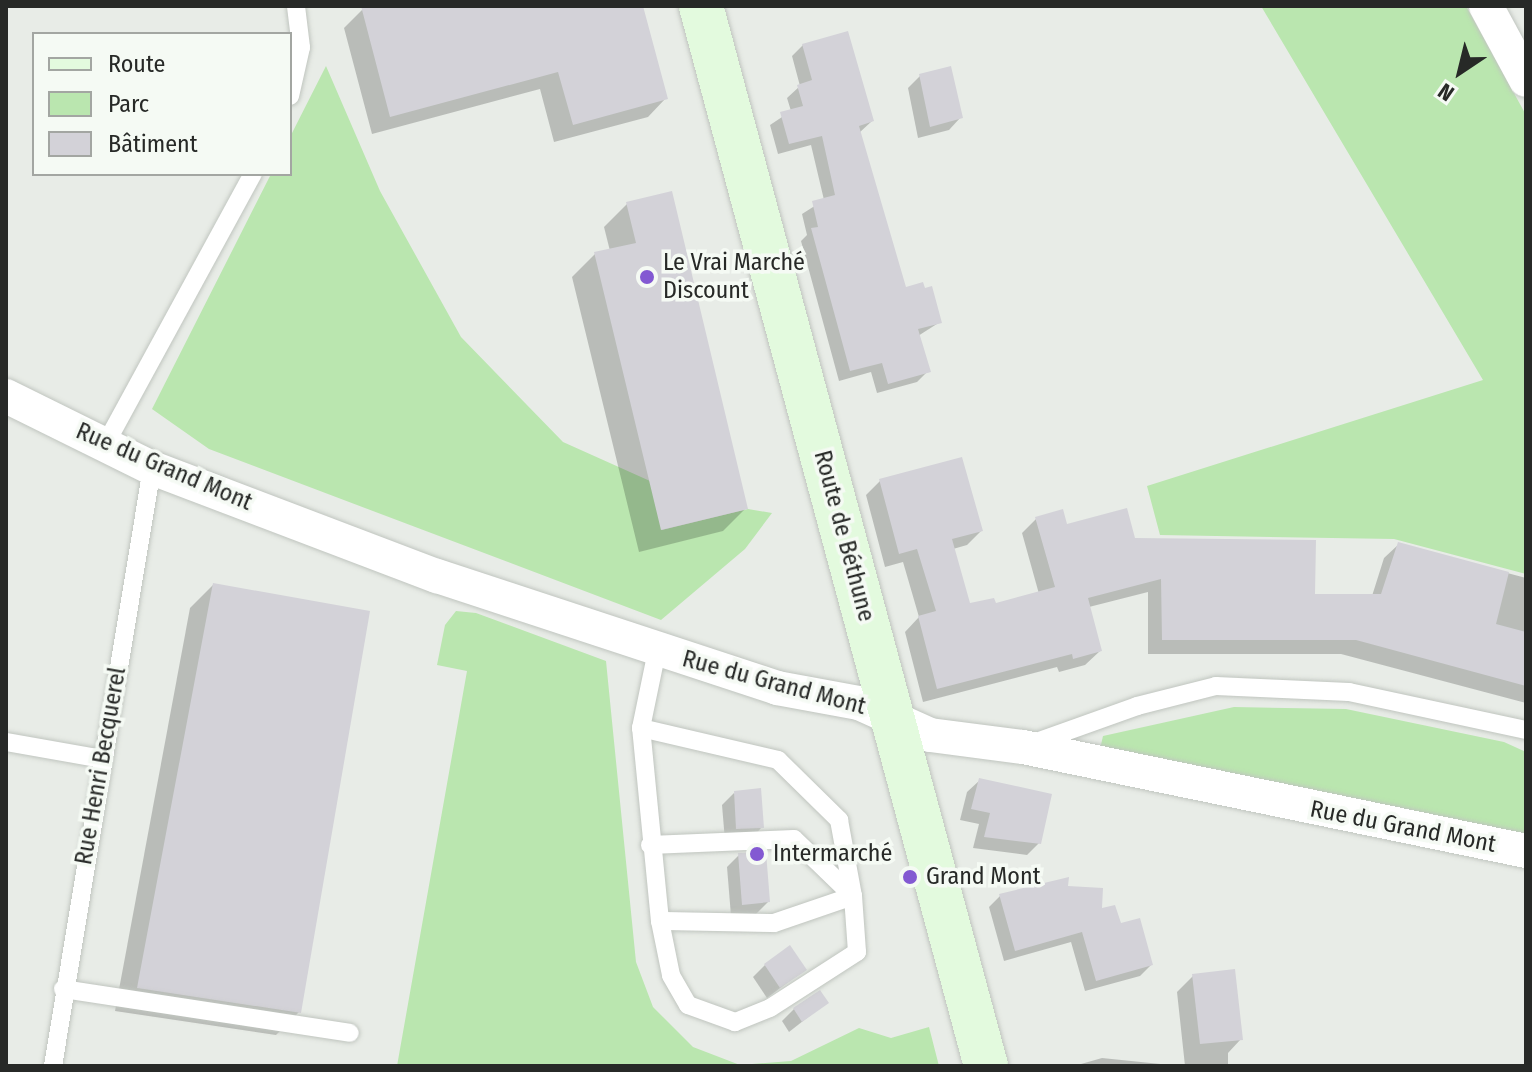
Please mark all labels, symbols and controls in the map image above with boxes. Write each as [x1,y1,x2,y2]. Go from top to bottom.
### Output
legend [32,32,292,176]
north arrow [1420,32,1500,112]
text: Route [108,50,165,78]
text: N [1433,77,1459,107]
text: Parc [108,90,149,118]
text: Bâtiment [108,130,198,158]
place label: Le Vrai Marché Discount [663,249,805,305]
marker: Le Vrai Marché Discount [638,268,656,286]
street label: Rue du Grand Mont [72,417,256,517]
street label: Route de Béthune [807,447,881,625]
street label: Rue du Grand Mont [679,645,869,721]
street label: Rue Henri Becquerel [69,665,133,867]
street label: Rue du Grand Mont [1308,795,1498,859]
place label: Intermarché [773,840,892,868]
marker: Intermarché [748,845,766,863]
place label: Grand Mont [926,863,1040,891]
marker: Grand Mont [901,868,919,886]

